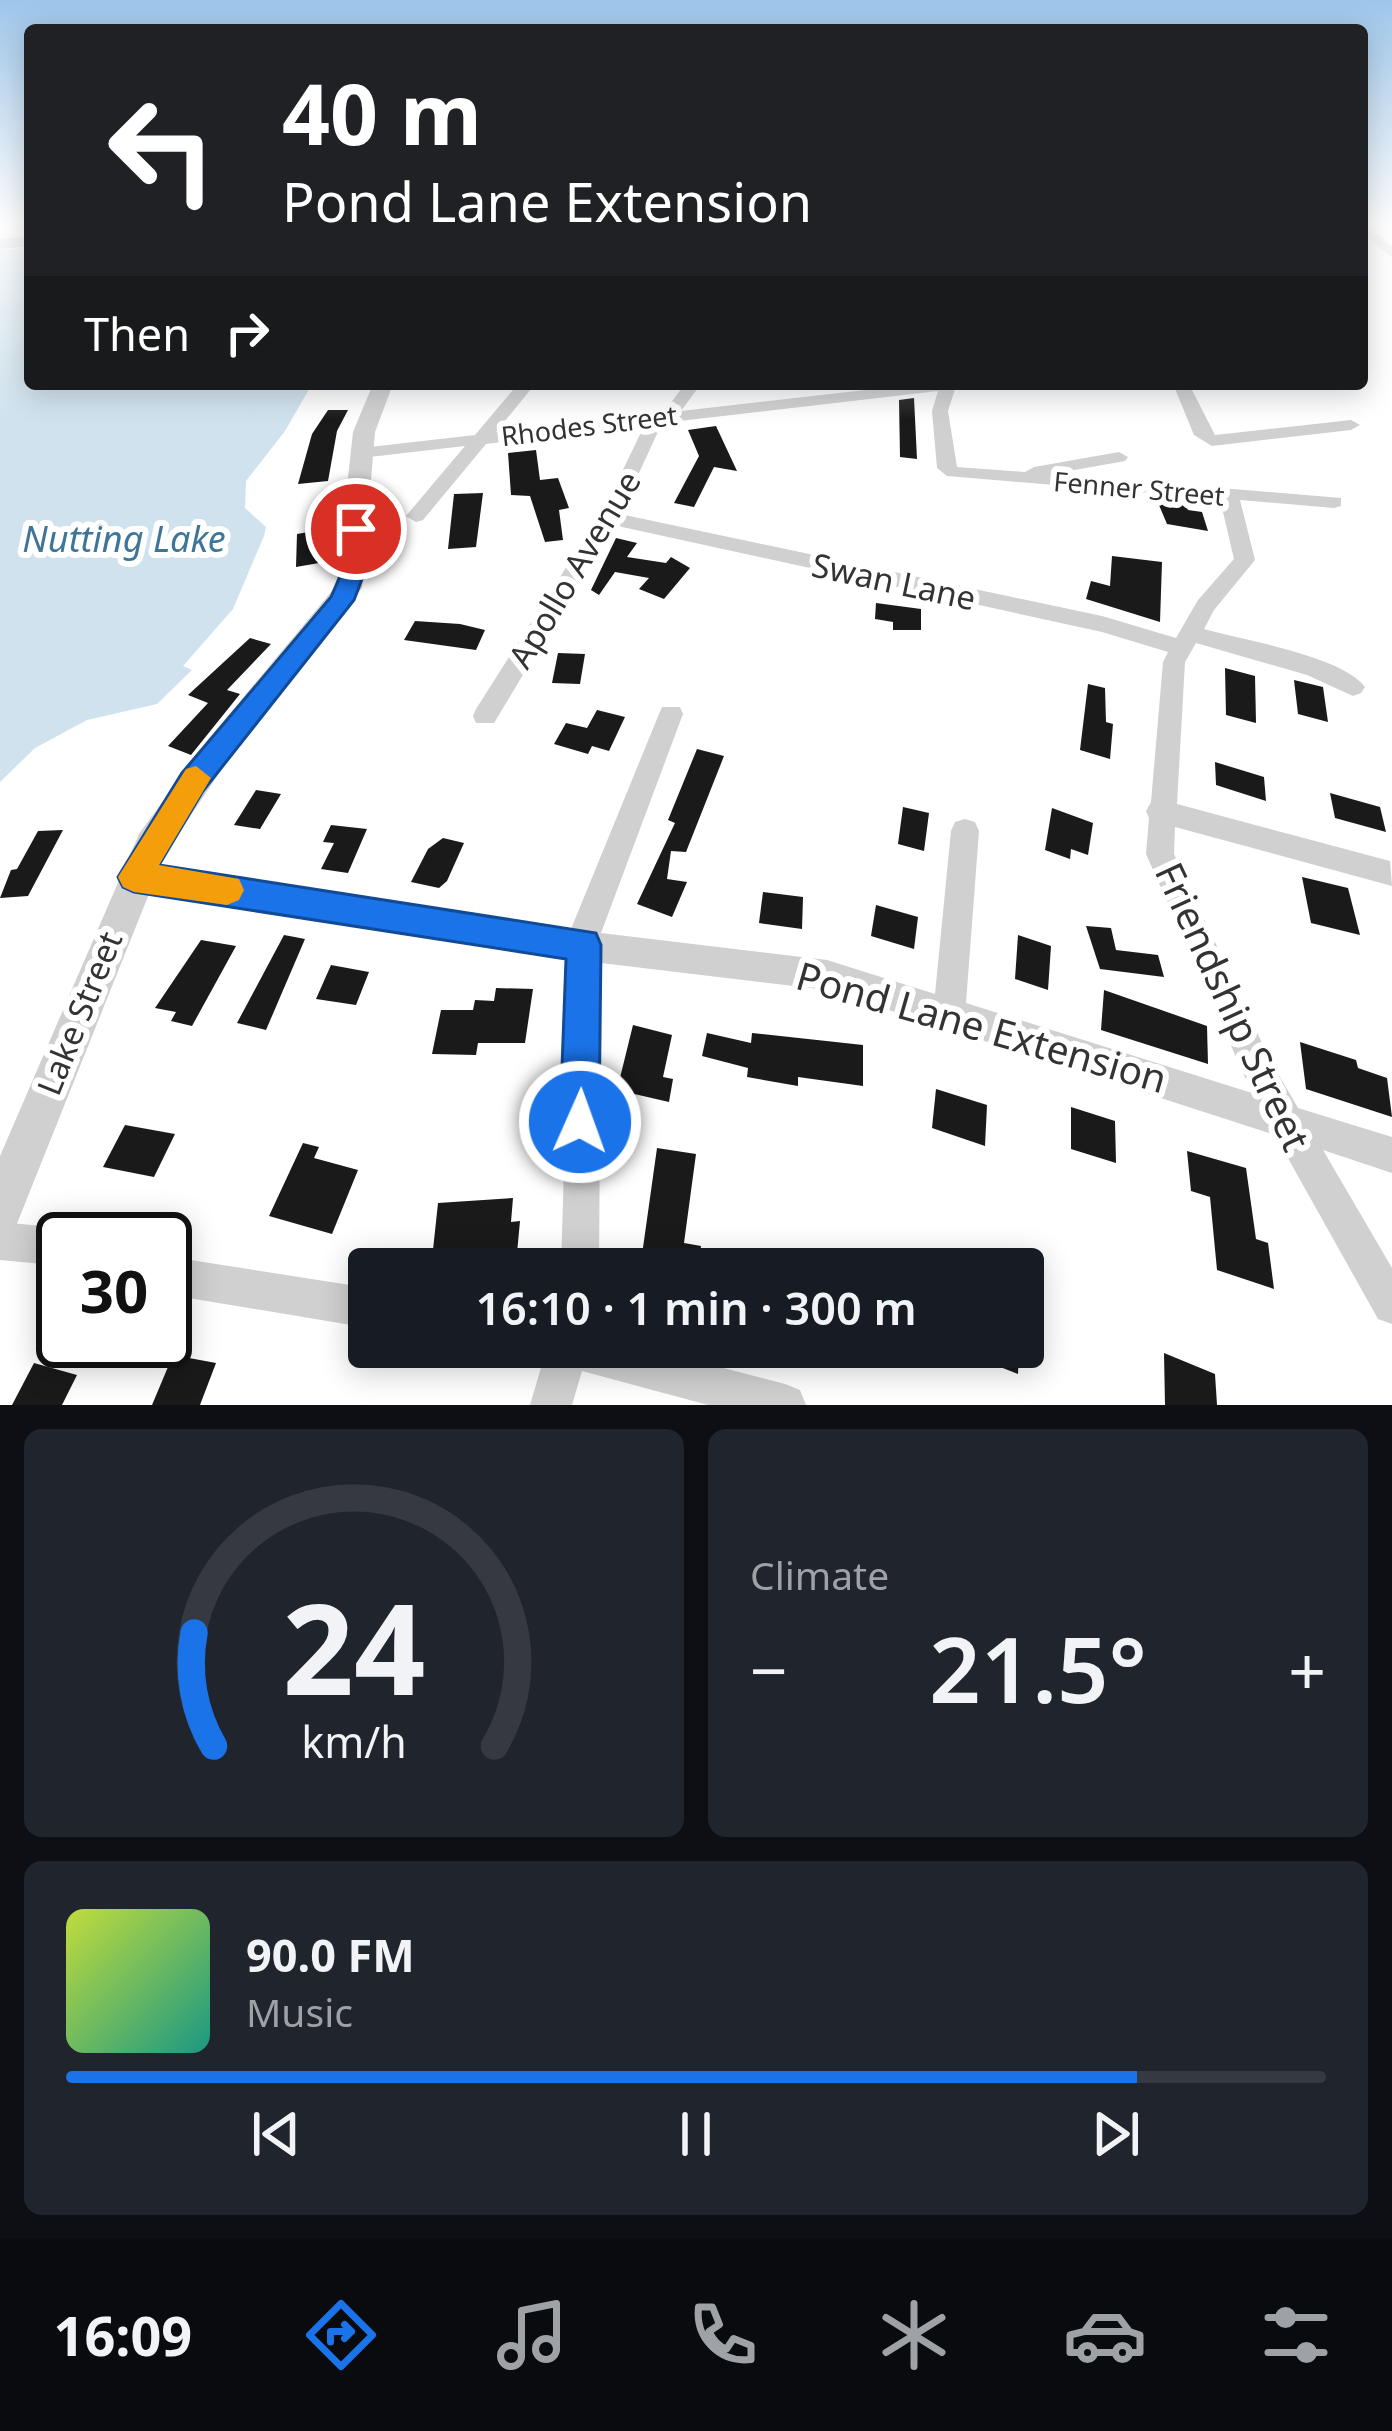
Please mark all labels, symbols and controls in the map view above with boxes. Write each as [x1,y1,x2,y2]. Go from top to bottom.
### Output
text: 40 m [282,55,482,170]
icon: left [84,72,240,228]
text: Pond Lane Extension [282,164,812,238]
icon: right [214,300,280,366]
text: Then [84,303,190,364]
street label: Rhodes Street [499,396,679,454]
street label: Apollo Avenue [497,462,651,676]
street label: Fenner Street [1052,462,1226,514]
pin [305,478,407,580]
icon: arrive [323,496,389,562]
water label: Nutting Lake [22,514,226,563]
street label: Swan Lane [808,542,980,620]
street label: Friendship Street [1144,853,1324,1159]
street label: Lake Street [26,924,132,1102]
street label: Pond Lane Extension [791,948,1173,1104]
position arrow [517,1059,643,1185]
speed limit sign: 30 [36,1212,192,1368]
text: 16:10 · 1 min · 300 m [475,1277,917,1338]
text: Climate [750,1548,889,1601]
text: 24 [283,1562,425,1732]
text: 21.5° [929,1607,1147,1729]
text: − [750,1624,788,1714]
text: + [1288,1624,1326,1714]
text: km/h [301,1712,407,1771]
text: 90.0 FM [246,1924,415,1985]
text: Music [246,1985,353,2038]
icon: previous [243,2101,309,2167]
icon: pause [663,2101,729,2167]
icon: next [1083,2101,1149,2167]
icon: directions [299,2293,383,2377]
icon: music [490,2293,574,2377]
icon: phone [681,2293,765,2377]
icon: climate [872,2293,956,2377]
icon: car [1063,2293,1147,2377]
icon: filters [1254,2293,1338,2377]
text: 16:09 [54,2298,192,2372]

